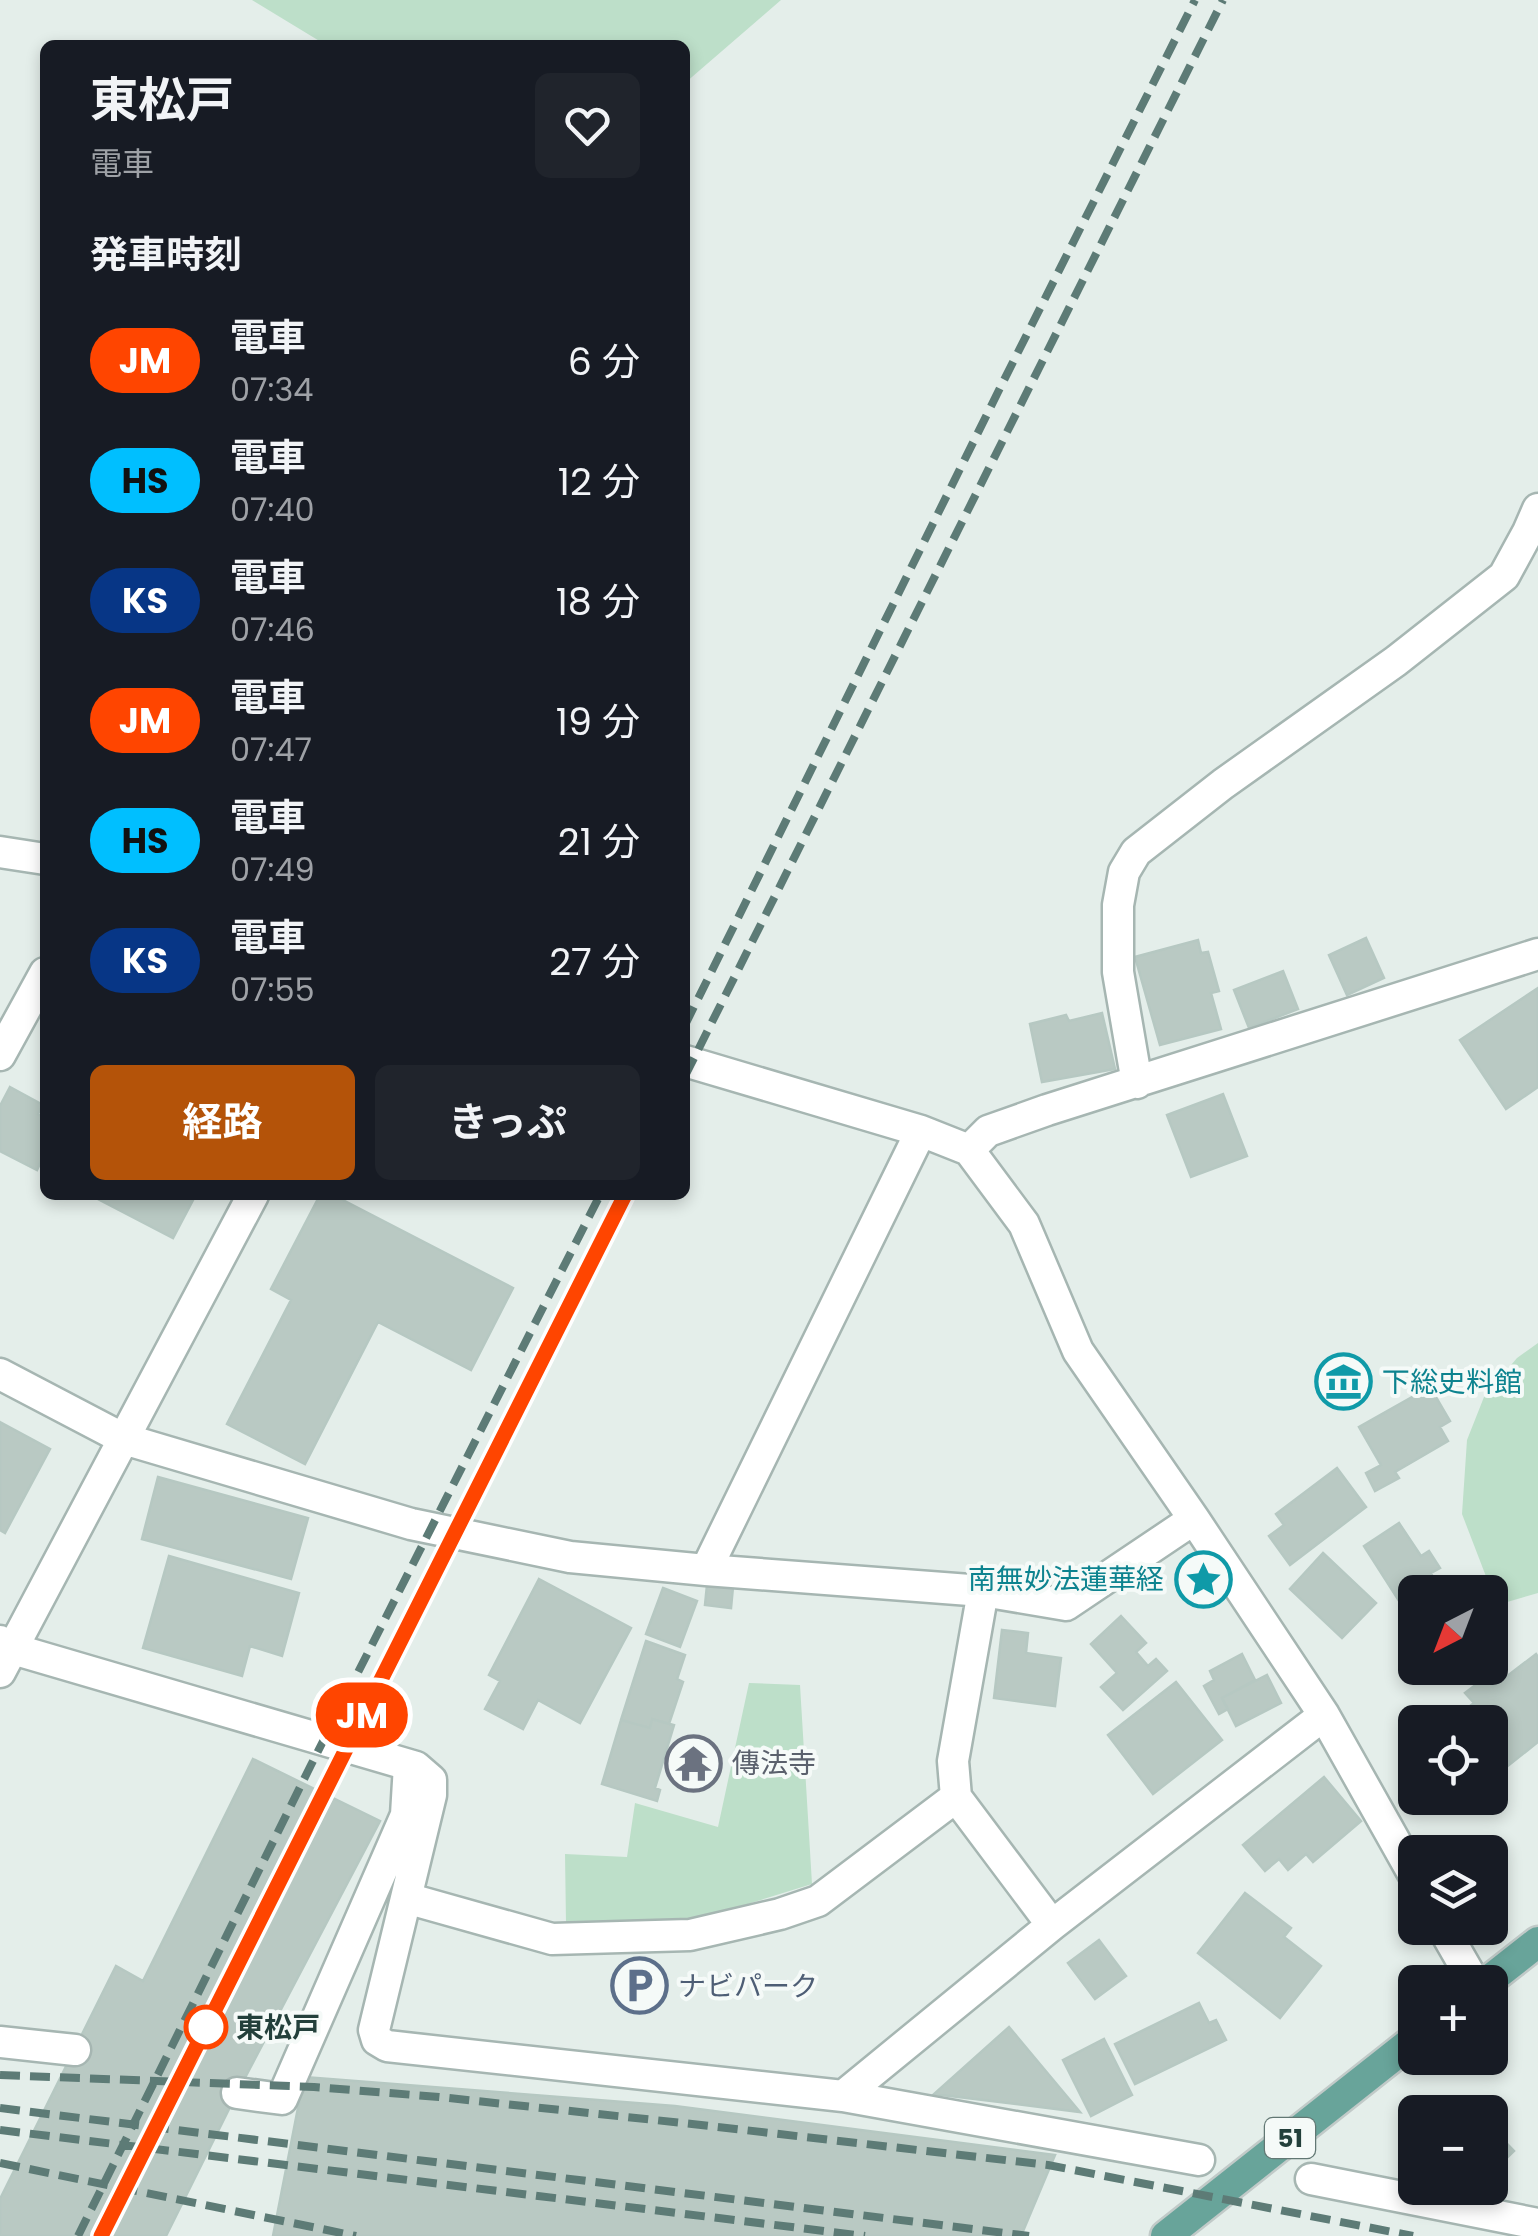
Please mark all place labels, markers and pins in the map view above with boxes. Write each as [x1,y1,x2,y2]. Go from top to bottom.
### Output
museum icon: 下総史料館 [1313,1352,1373,1412]
place label: 下総史料館 [1382,1363,1522,1402]
place icon: 南無妙法蓮華経 [1173,1549,1233,1609]
place label: 南無妙法蓮華経 [968,1560,1164,1599]
temple icon: 傳法寺 [663,1733,723,1793]
place label: 傳法寺 [732,1744,816,1783]
parking icon: ナビパーク [609,1956,669,2016]
place label: ナビパーク [678,1967,818,2006]
marker: 東松戸 [185,2006,227,2048]
place label: 東松戸 [236,2008,320,2047]

